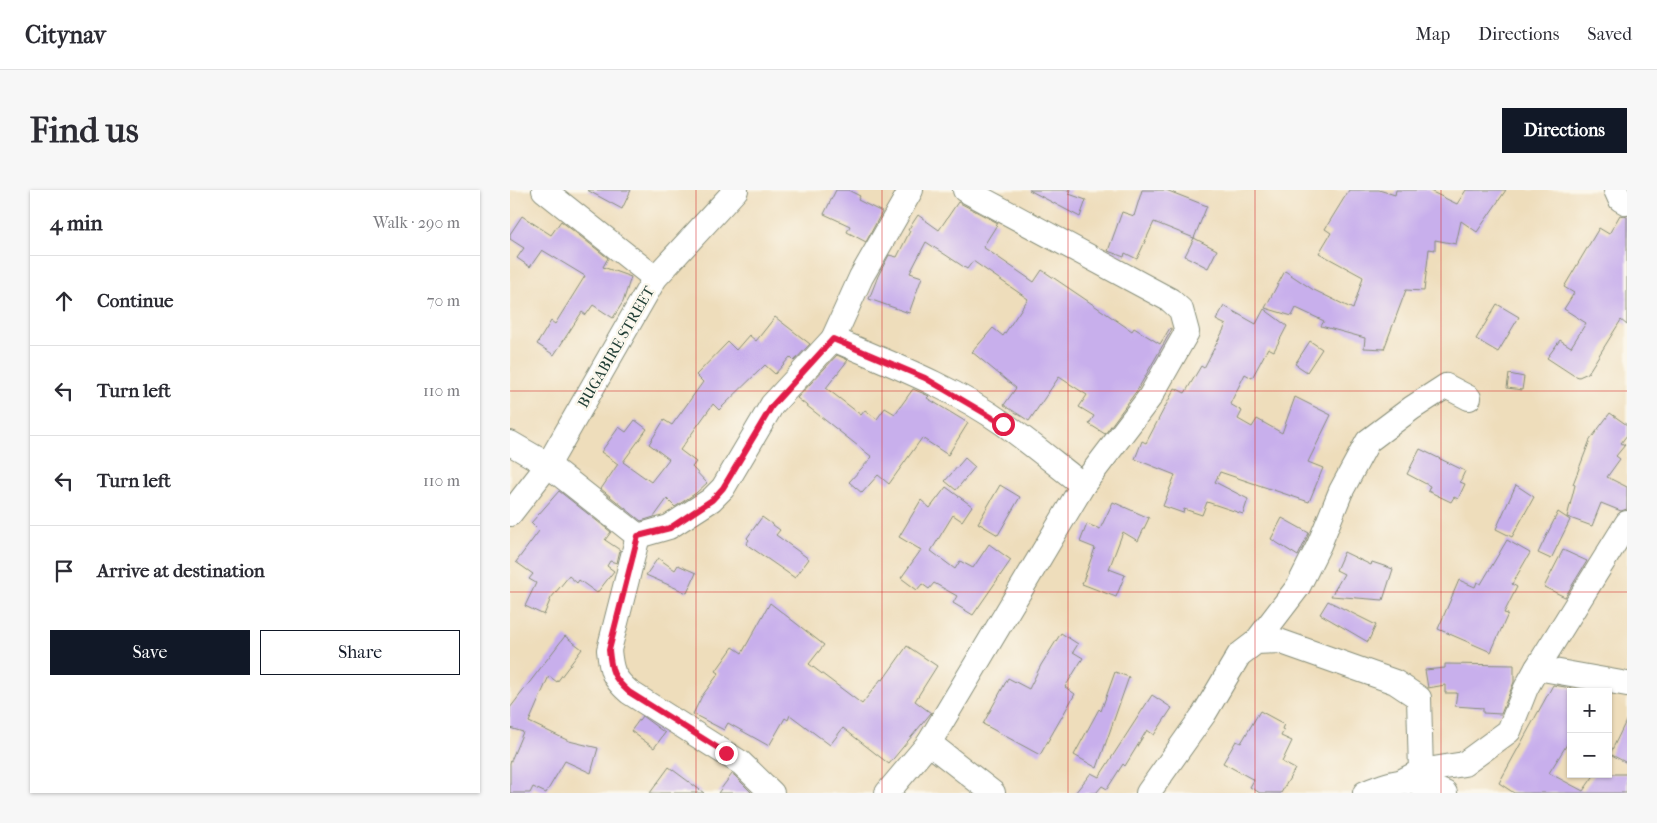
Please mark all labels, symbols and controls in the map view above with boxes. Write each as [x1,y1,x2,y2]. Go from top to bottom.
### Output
text: Citynav [25,21,106,49]
text: Map [1416,24,1450,45]
text: Directions [1478,24,1559,45]
text: Saved [1587,24,1632,45]
button: Directions [1502,108,1627,153]
text: Find us [30,110,139,151]
text: 4 min [50,211,103,235]
text: Walk · 290 m [373,213,460,232]
street label: BUGABIRE STREET [574,282,659,411]
icon: ahead [50,287,78,315]
text: Continue [97,290,173,312]
text: 70 m [427,291,460,310]
icon: left [50,377,78,405]
text: Turn left [97,380,171,402]
text: 110 m [423,381,460,400]
route start [992,413,1015,436]
icon: left [50,467,78,495]
text: Turn left [97,470,171,492]
text: 110 m [423,471,460,490]
icon: arrive [50,557,78,585]
text: Arrive at destination [97,560,265,582]
button: Save [50,630,250,675]
button: Share [260,630,460,675]
map controls [1567,688,1612,778]
button: + [1567,688,1612,733]
button: − [1567,733,1612,778]
route end [715,742,738,765]

